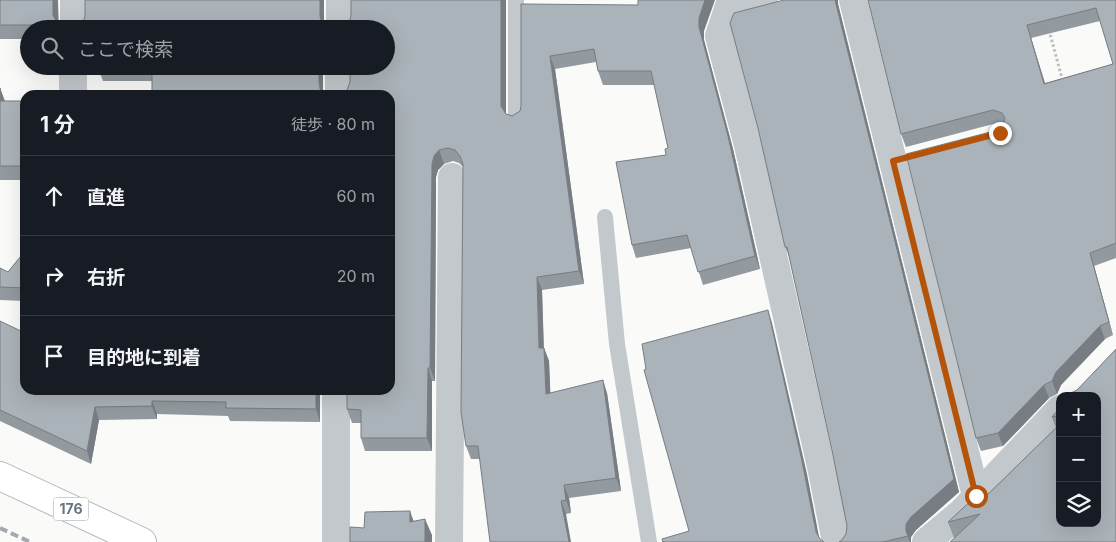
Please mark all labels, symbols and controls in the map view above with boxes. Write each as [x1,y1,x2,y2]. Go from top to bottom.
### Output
search box [20,20,395,75]
icon: search [38,34,66,62]
text: ここで検索 [78,38,173,61]
text: 1 分 [40,112,75,137]
text: 徒歩 · 80 m [291,114,375,134]
route end [989,122,1012,145]
icon: ahead [40,182,68,210]
text: 直進 [87,186,125,209]
text: 60 m [336,186,375,206]
icon: right [40,262,68,290]
text: 右折 [87,266,125,289]
text: 20 m [337,266,375,286]
icon: arrive [40,342,68,370]
text: 目的地に到着 [87,346,201,369]
map controls [1056,392,1101,527]
button: + [1056,392,1101,437]
button: − [1056,437,1101,482]
button: layers [1056,482,1101,527]
route start [965,485,988,508]
road number: 176 [54,498,88,520]

